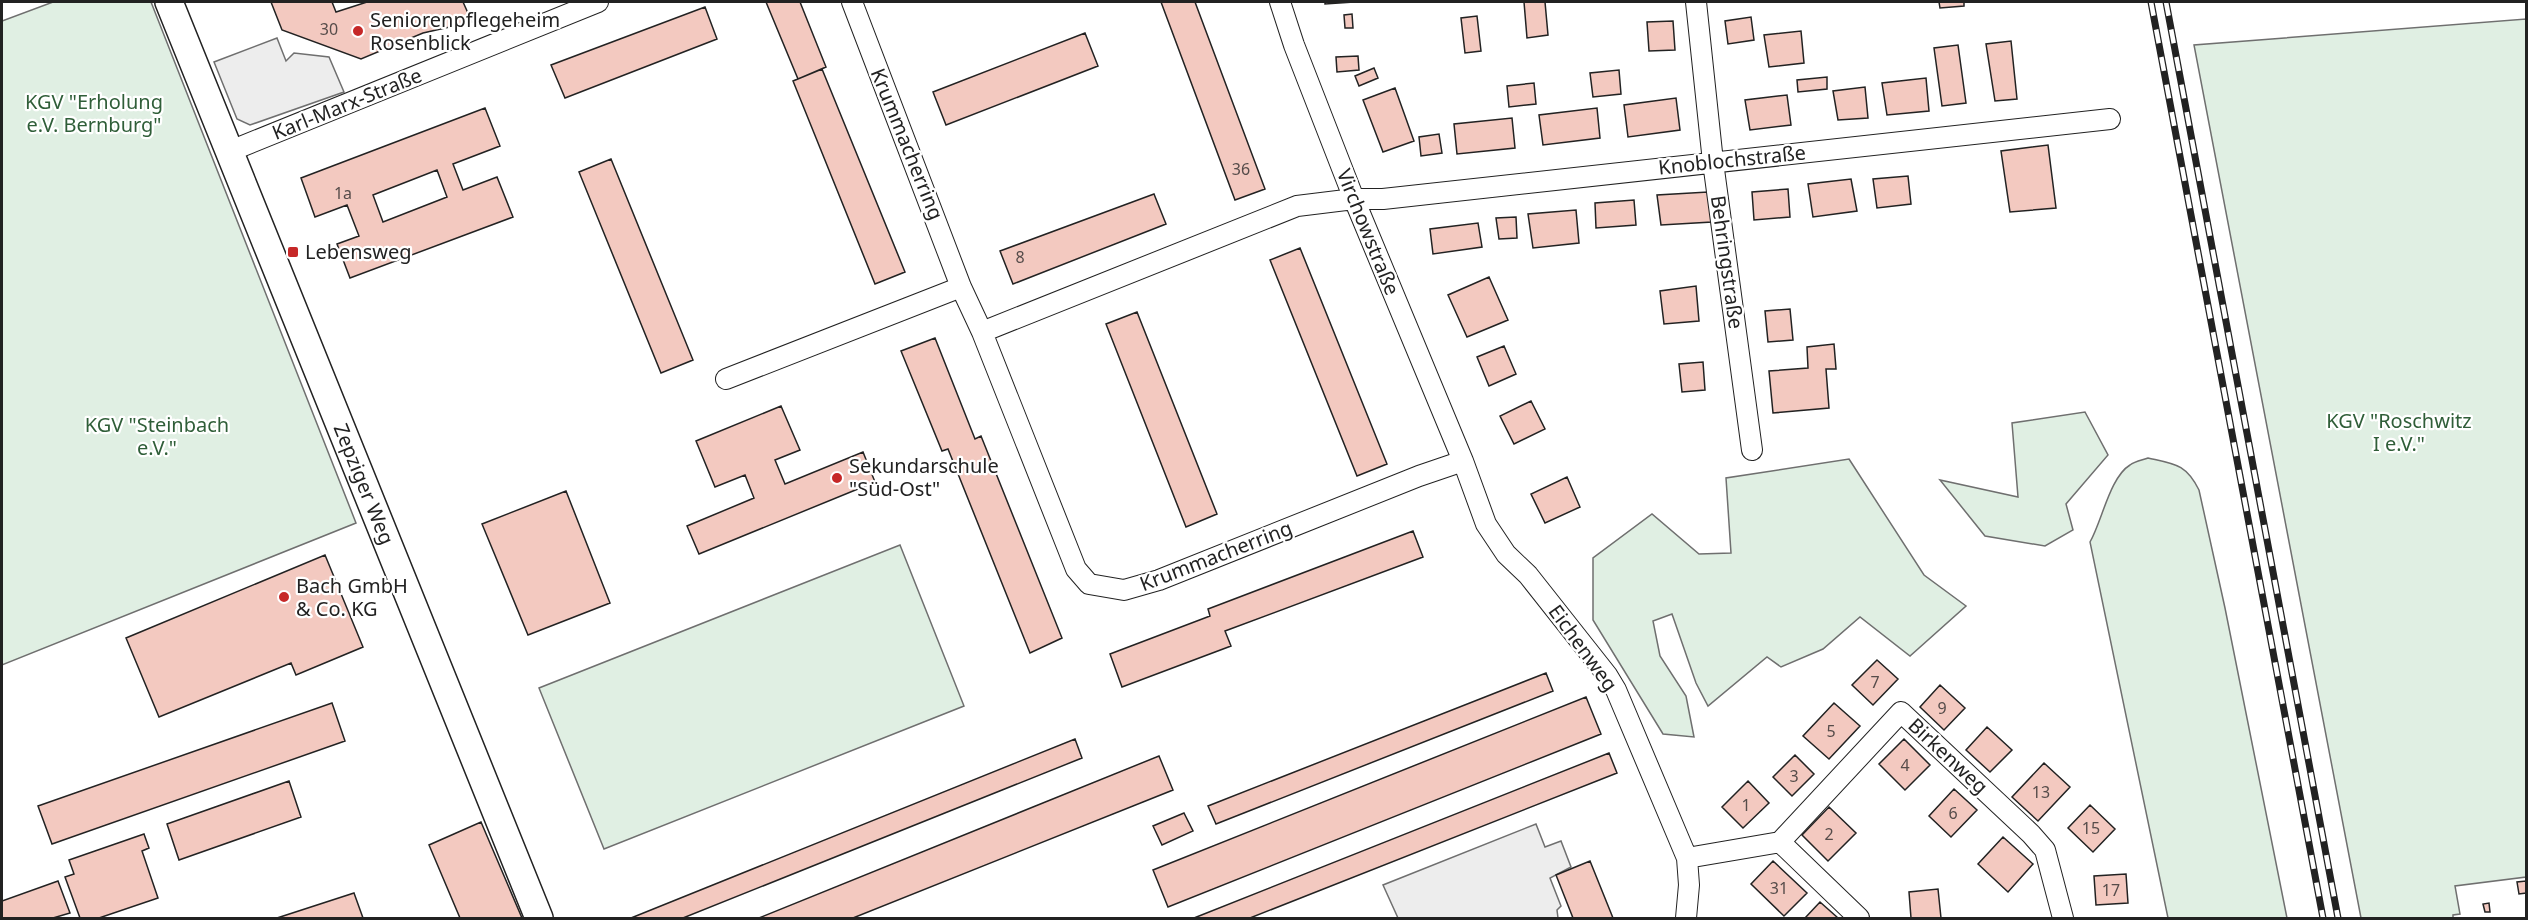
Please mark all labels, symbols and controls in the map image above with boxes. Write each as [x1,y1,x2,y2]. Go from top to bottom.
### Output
place label: Seniorenpflegeheim Rosenblick [370,6,560,56]
house number: 30 [320,18,338,40]
marker: Seniorenpflegeheim Rosenblick [351,24,365,38]
street label: Karl-Marx-Straße [268,61,426,146]
street label: Krummacherring [865,64,950,224]
park label: KGV "Erholung e.V. Bernburg" [25,88,163,138]
street label: Knoblochstraße [1657,138,1807,181]
house number: 36 [1232,158,1250,180]
street label: Virchowstraße [1331,165,1406,299]
house number: 1a [334,182,352,204]
street label: Behringstraße [1705,193,1750,330]
place label: Lebensweg [305,238,412,265]
marker: Lebensweg [286,245,300,259]
house number: 8 [1015,246,1025,268]
park label: KGV "Roschwitz I e.V." [2326,407,2472,457]
park label: KGV "Steinbach e.V." [85,411,229,461]
street label: Zepziger Weg [328,419,401,548]
place label: Sekundarschule "Süd-Ost" [849,452,999,502]
marker: Sekundarschule "Süd-Ost" [830,471,844,485]
street label: Krummacherring [1136,514,1296,597]
place label: Bach GmbH & Co. KG [296,572,408,622]
marker: Bach GmbH & Co. KG [277,590,291,604]
street label: Eichenweg [1543,599,1624,697]
house number: 7 [1870,671,1880,693]
house number: 9 [1937,697,1947,719]
street label: Birkenweg [1903,712,1994,800]
house number: 5 [1826,720,1836,742]
house number: 4 [1900,754,1910,776]
house number: 3 [1789,765,1799,787]
house number: 13 [2032,781,2050,803]
house number: 1 [1741,794,1751,816]
house number: 6 [1948,802,1958,824]
house number: 15 [2082,817,2100,839]
house number: 2 [1824,823,1834,845]
house number: 31 [1770,877,1788,899]
house number: 17 [2102,879,2120,901]

